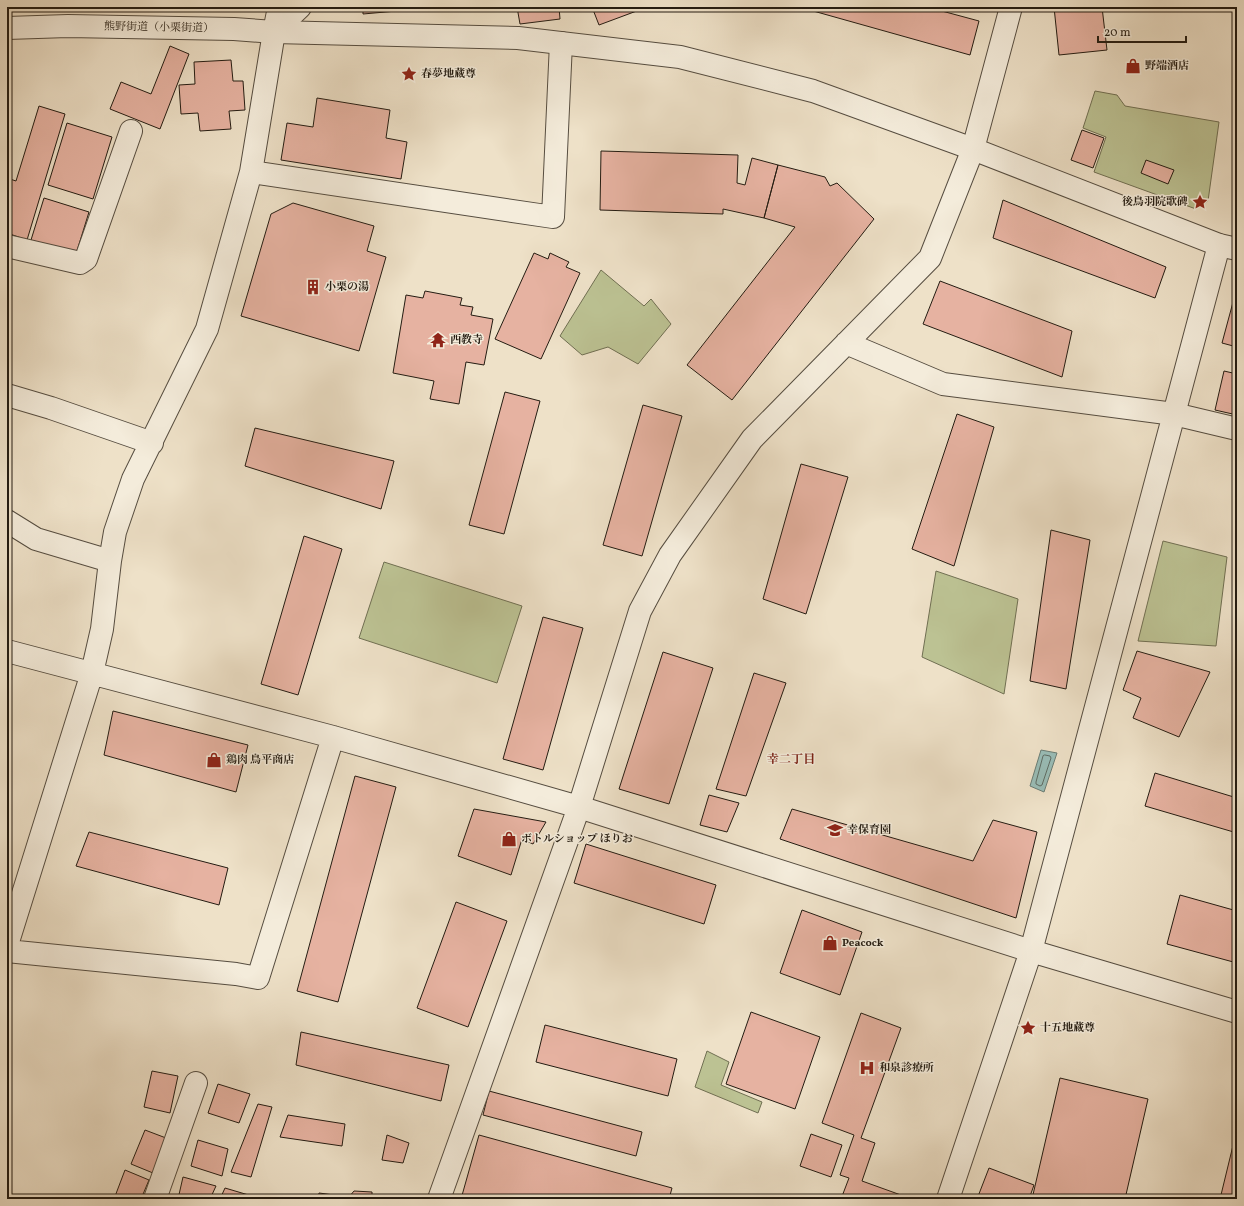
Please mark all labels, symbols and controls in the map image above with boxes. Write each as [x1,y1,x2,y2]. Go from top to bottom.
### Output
scale bar [1098,18,1186,44]
street label: 熊野街道（小栗街道） [104,20,214,36]
text: 20 m [1104,25,1131,41]
shop icon: 野端酒店 [1124,57,1142,75]
place label: 野端酒店 [1145,59,1189,74]
place icon: 春夢地蔵尊 [400,65,418,83]
place label: 春夢地蔵尊 [421,67,476,82]
place icon: 後鳥羽院歌碑 [1191,193,1209,211]
place label: 後鳥羽院歌碑 [1122,195,1188,210]
building icon: 小栗の湯 [304,278,322,296]
place label: 小栗の湯 [325,280,369,295]
temple icon: 西教寺 [429,331,447,349]
place label: 西教寺 [450,333,483,348]
shop icon: 鶏肉 鳥平商店 [205,751,223,769]
district label: 幸二丁目 [767,752,815,768]
place label: 鶏肉 鳥平商店 [226,753,294,768]
school or university icon: 幸保育園 [826,821,844,839]
place label: 幸保育園 [847,823,891,838]
shop icon: ボトルショップ ほりお [500,830,518,848]
place label: ボトルショップ ほりお [521,832,633,847]
shop icon: Peacock [821,934,839,952]
place label: Peacock [842,936,884,951]
place icon: 十五地蔵尊 [1019,1019,1037,1037]
place label: 十五地蔵尊 [1040,1021,1095,1036]
hospital icon: 和泉診療所 [858,1059,876,1077]
place label: 和泉診療所 [879,1061,934,1076]

